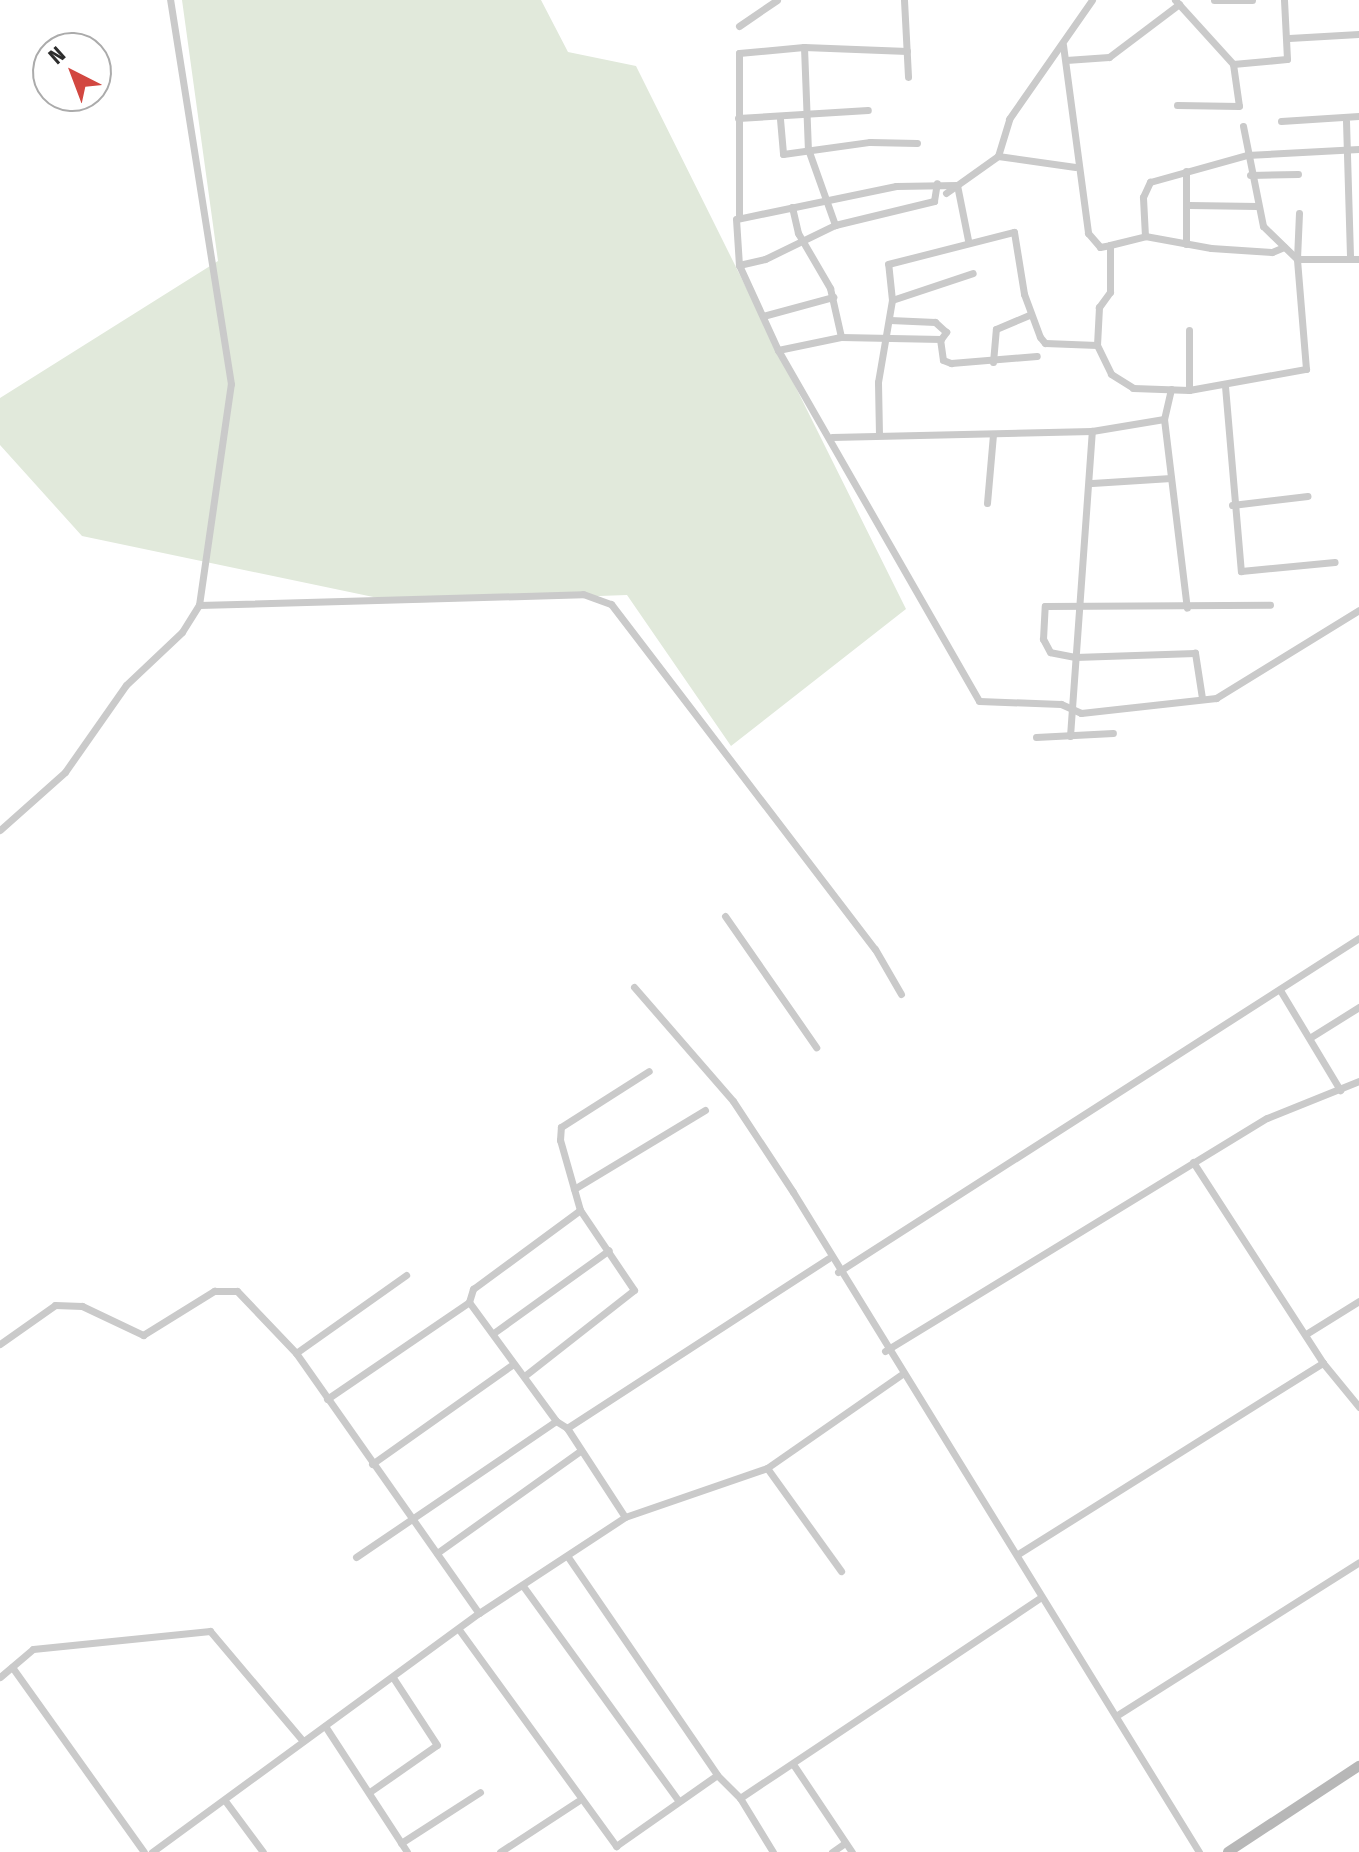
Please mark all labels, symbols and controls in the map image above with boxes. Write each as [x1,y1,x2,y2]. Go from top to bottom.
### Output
north arrow [32,32,112,112]
text: N [43,41,71,70]

